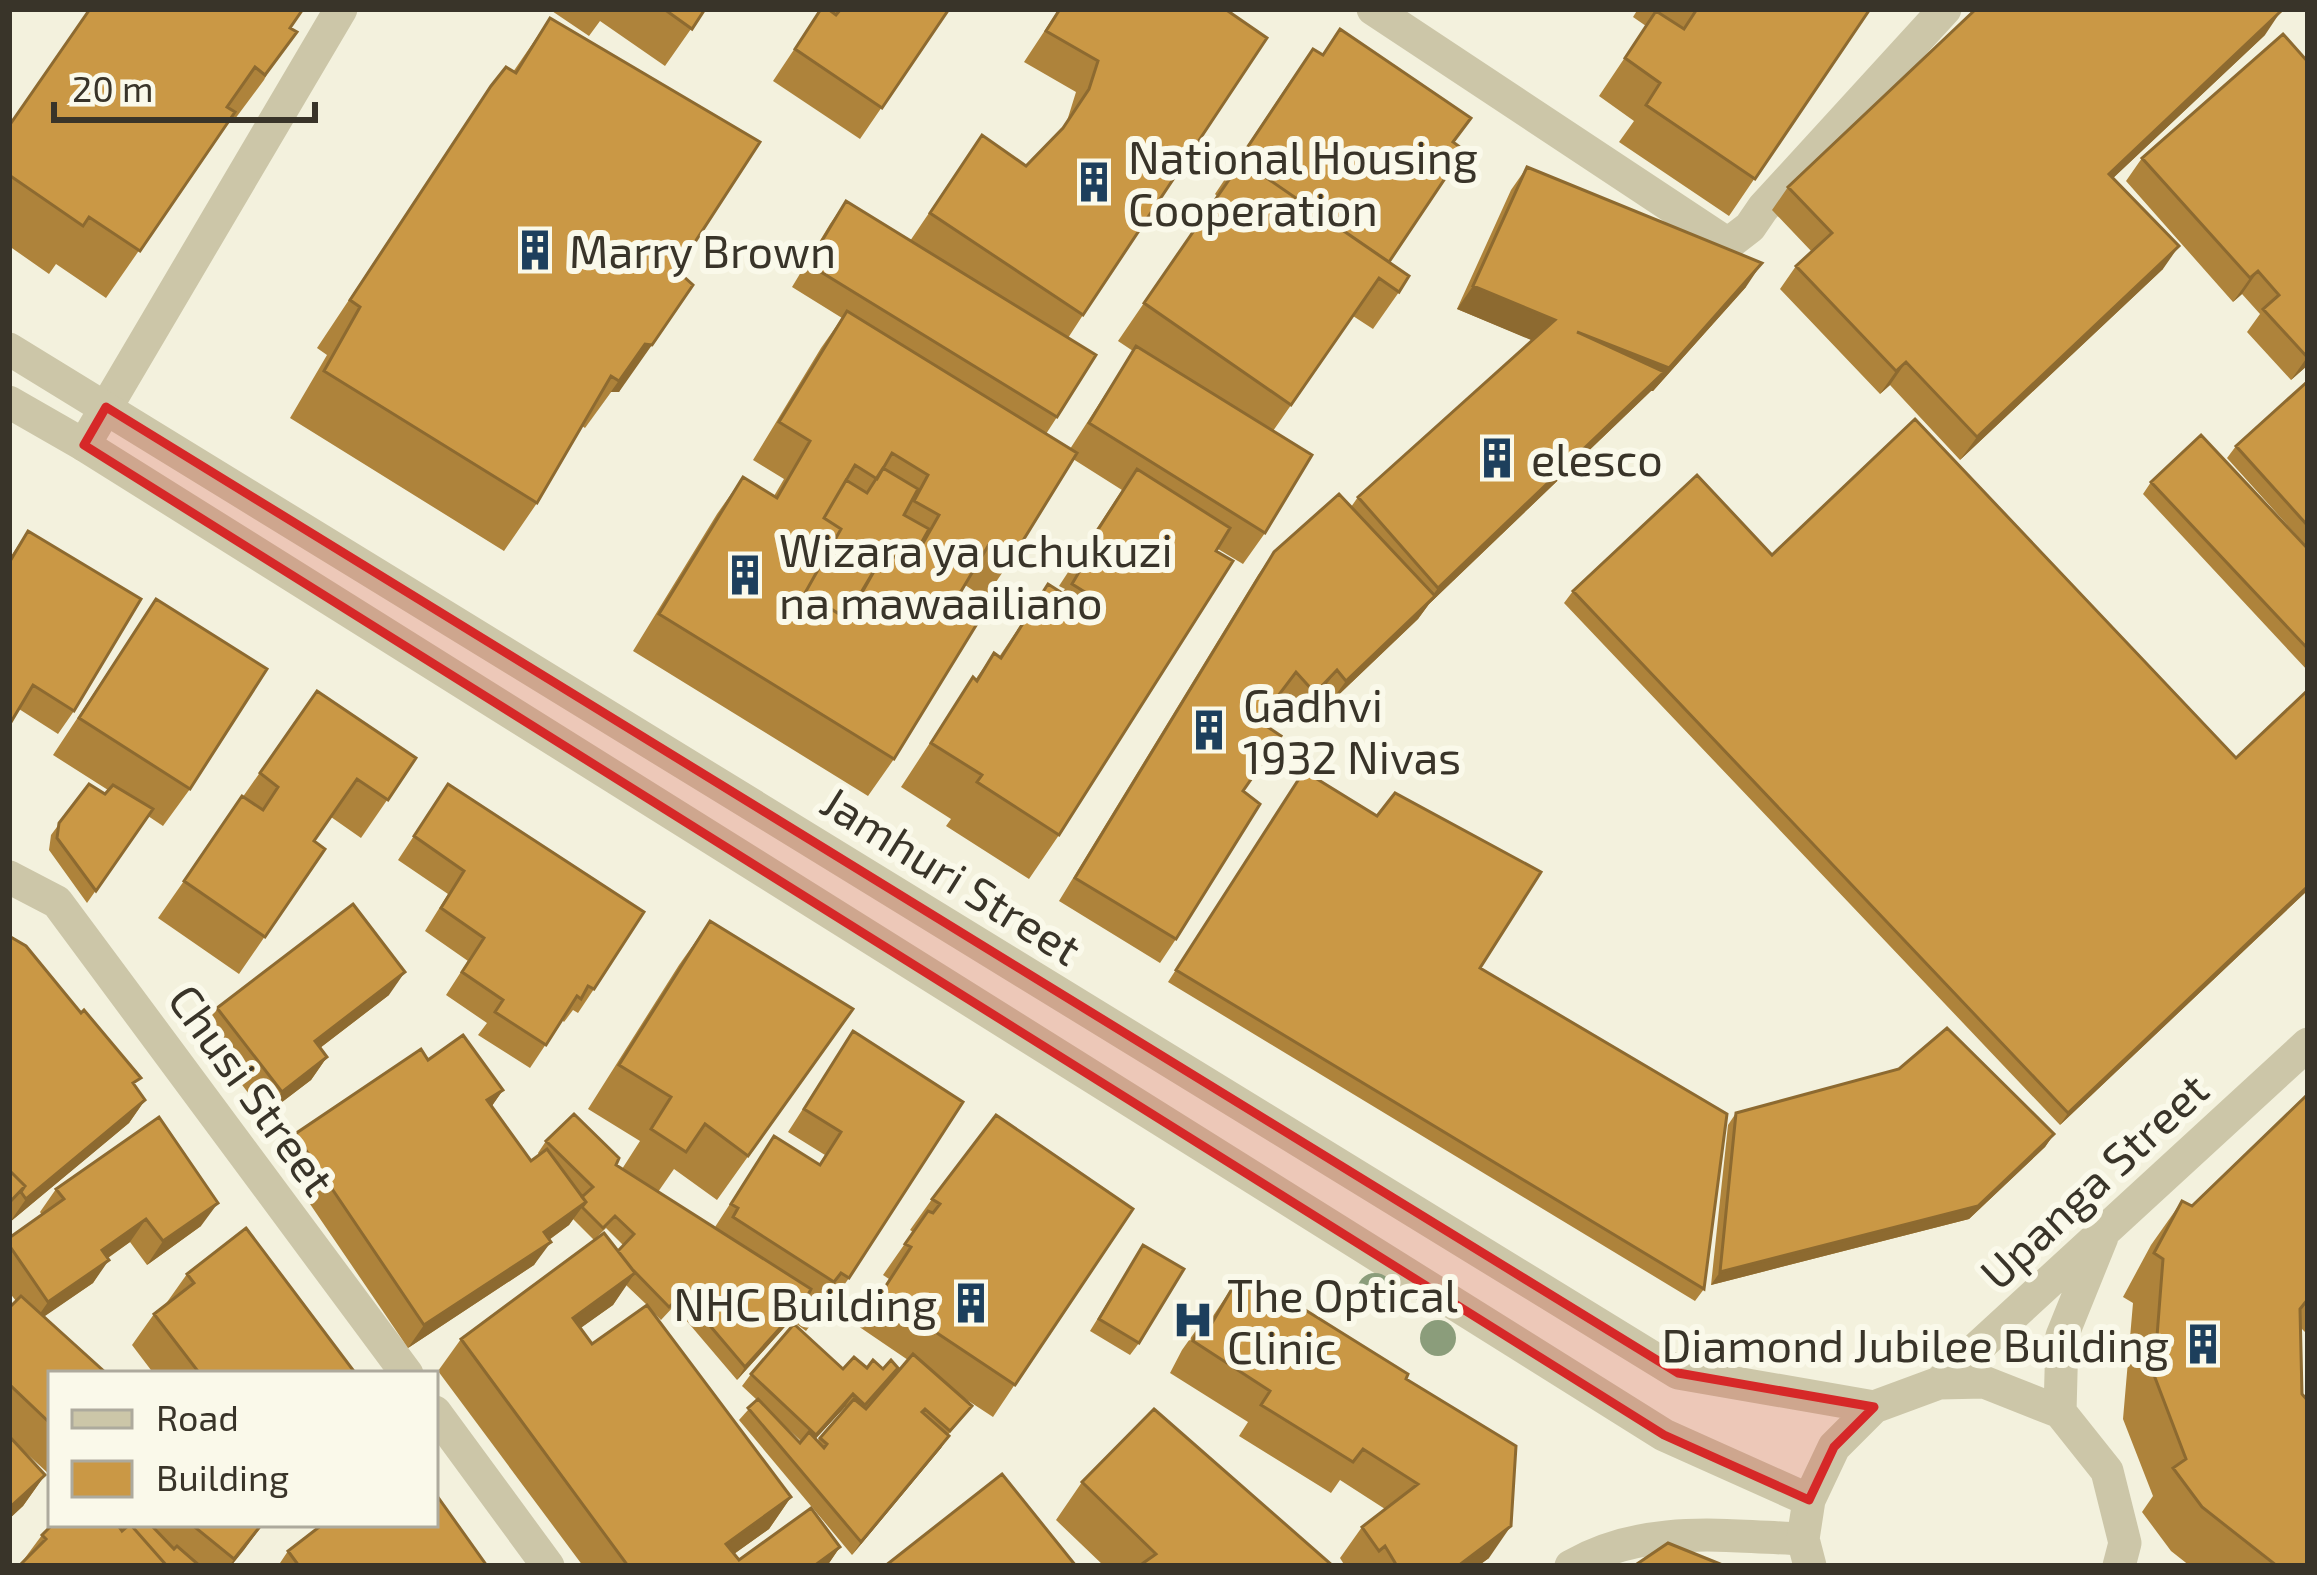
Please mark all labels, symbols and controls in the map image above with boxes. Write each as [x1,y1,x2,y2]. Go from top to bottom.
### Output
scale bar [54,48,315,122]
text: 20 m [72,66,154,109]
place label: National Housing Cooperation [1128,129,1478,235]
building icon: National Housing Cooperation [1071,159,1117,205]
place label: Marry Brown [569,223,836,277]
building icon: Marry Brown [512,227,558,273]
place label: elesco [1531,431,1663,485]
building icon: elesco [1474,435,1520,481]
place label: Wizara ya uchukuzi na mawaailiano [779,522,1173,628]
building icon: Wizara ya uchukuzi na mawaailiano [722,552,768,598]
place label: Gadhvi 1932 Nivas [1243,677,1461,783]
building icon: Gadhvi 1932 Nivas [1186,707,1232,753]
street label: Jamhuri Street [812,773,1092,975]
street label: Chusi Street [159,973,347,1205]
street label: Upanga Street [1968,1061,2218,1299]
place label: The Optical Clinic [1227,1267,1458,1373]
place label: NHC Building [673,1276,937,1330]
building icon: NHC Building [948,1280,994,1326]
hospital icon: The Optical Clinic [1170,1297,1216,1343]
place label: Diamond Jubilee Building [1661,1317,2169,1371]
building icon: Diamond Jubilee Building [2180,1321,2226,1367]
legend [48,1371,438,1527]
text: Road [156,1395,239,1438]
text: Building [156,1455,289,1498]

